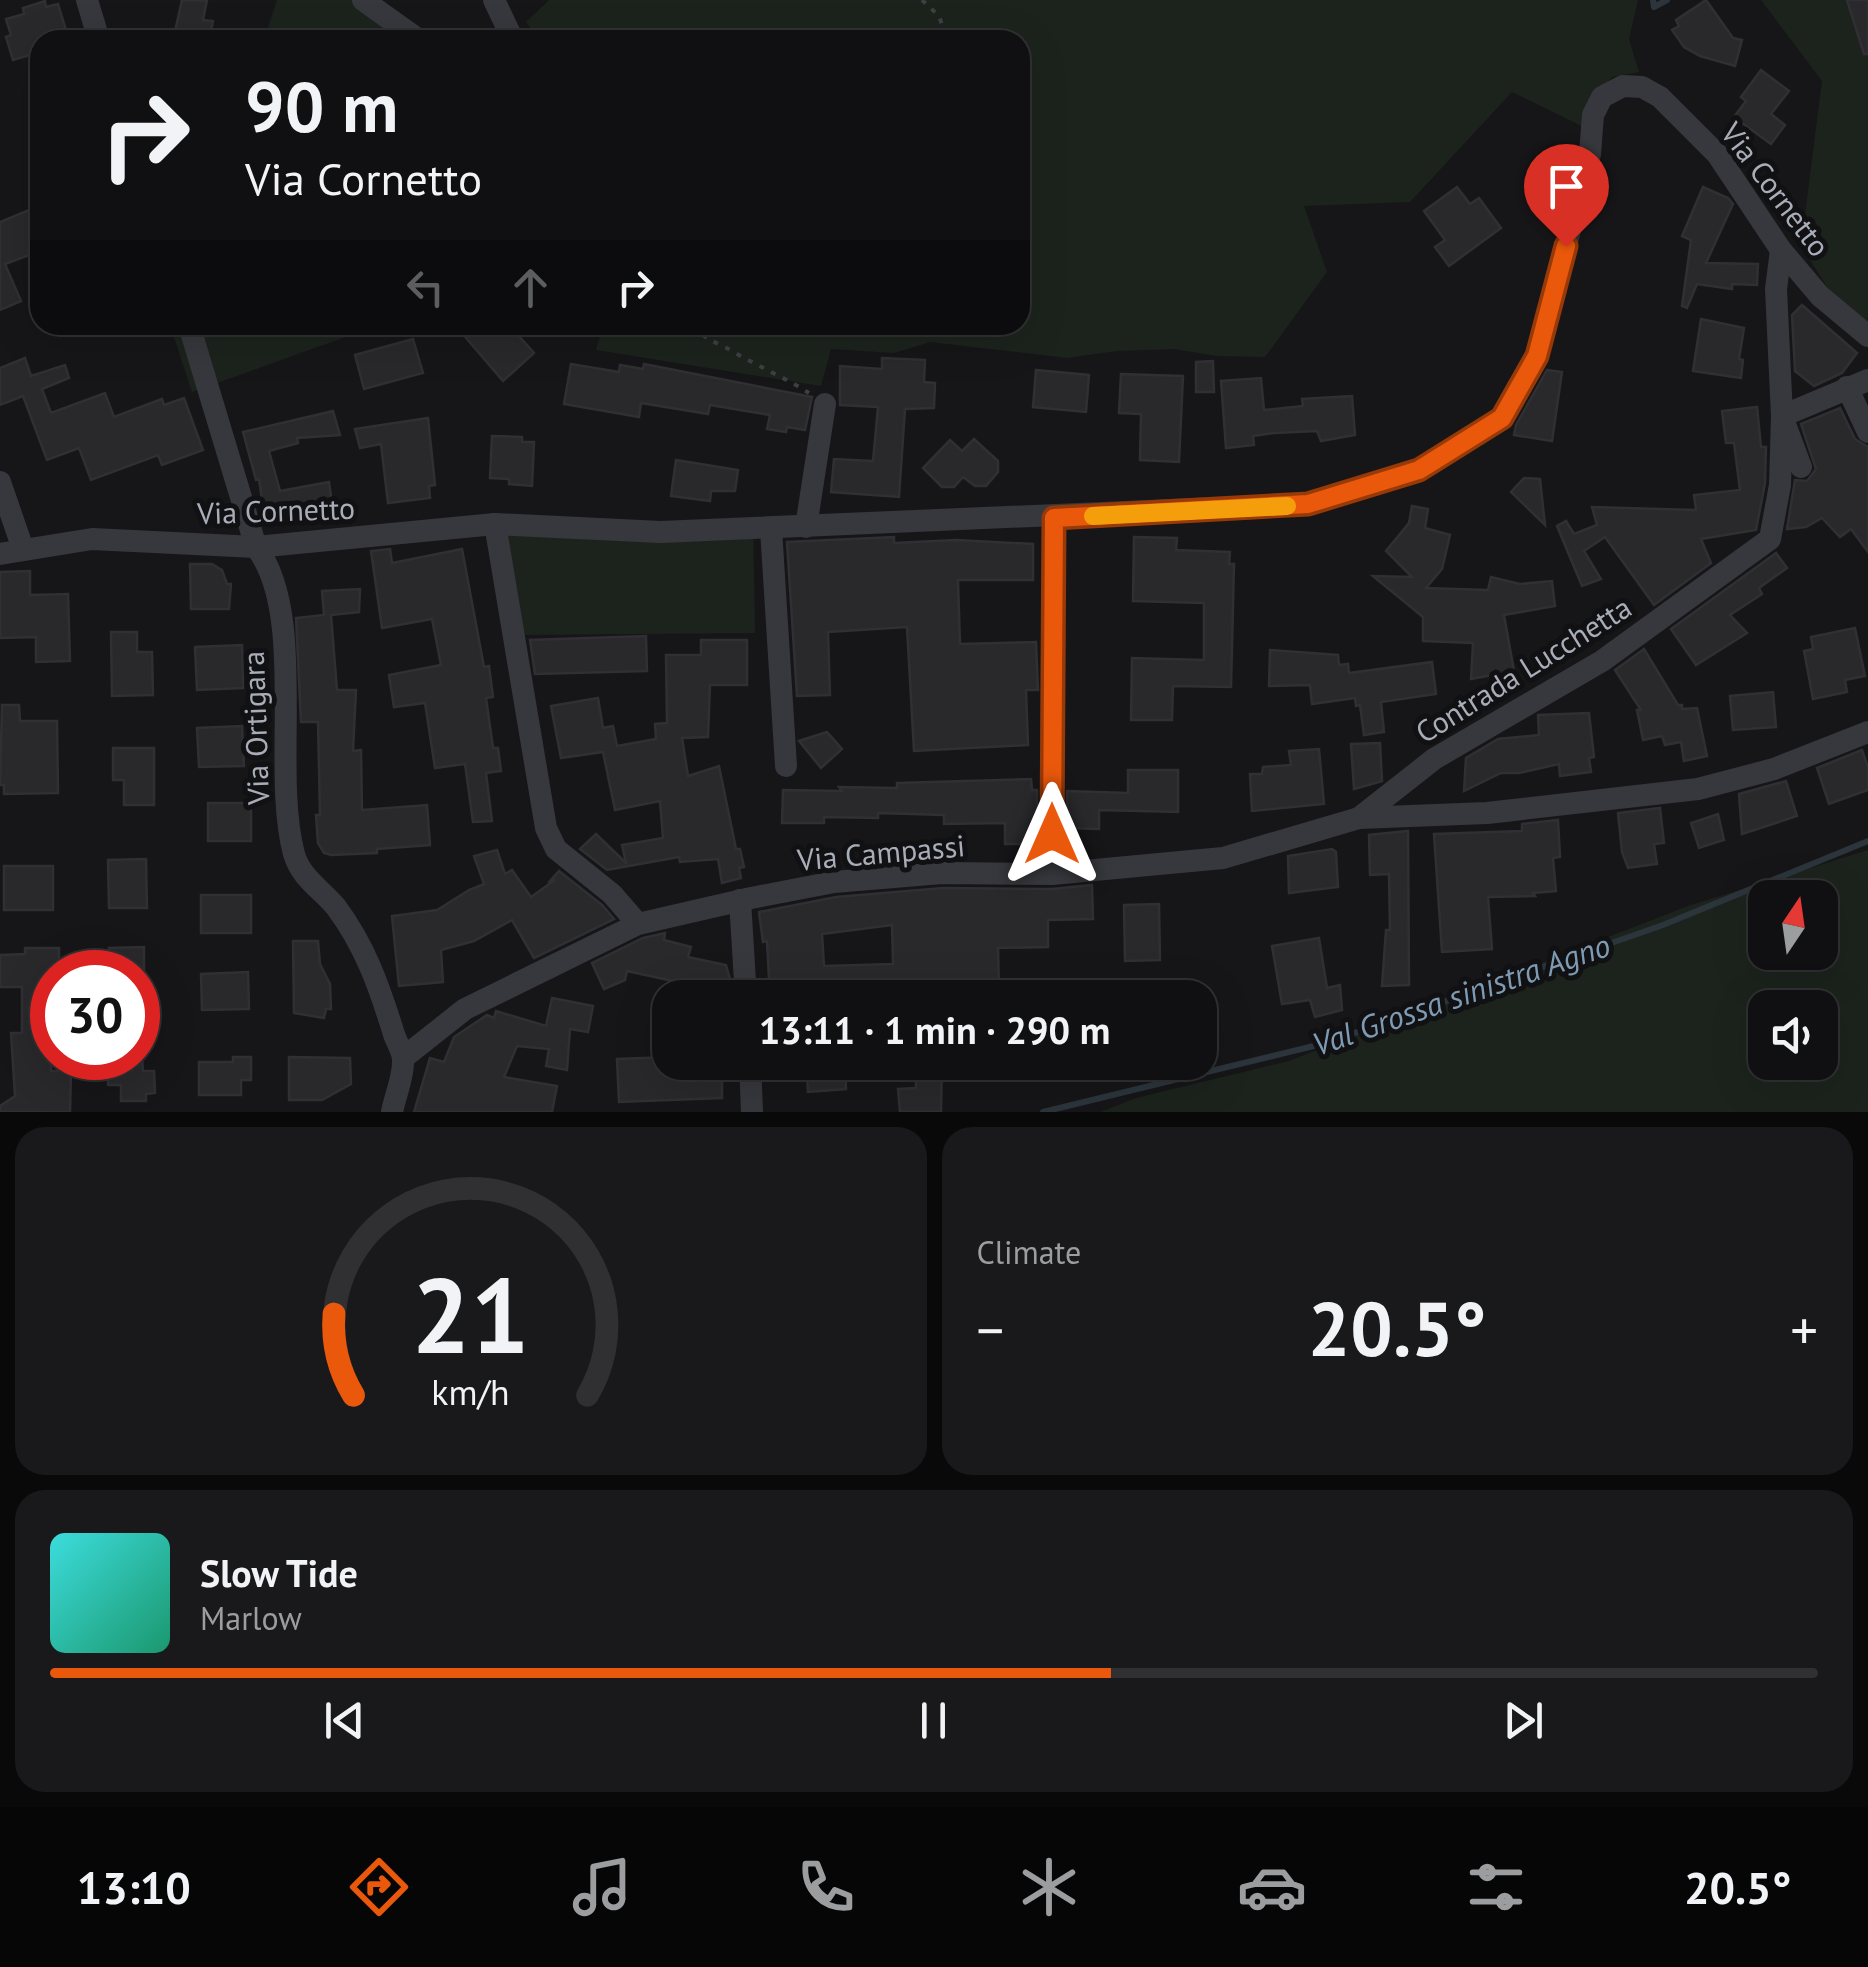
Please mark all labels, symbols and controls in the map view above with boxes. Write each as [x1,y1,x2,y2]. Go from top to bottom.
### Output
text: 90 m [245,61,398,151]
icon: right [80,70,210,200]
street label: Via Cornetto [1712,113,1839,264]
pin [1524,144,1609,247]
text: Via Cornetto [245,149,482,207]
icon: arrive [1539,159,1594,214]
icon: left [398,260,453,315]
icon: ahead [503,260,558,315]
icon: right [608,260,663,315]
street label: Via Cornetto [195,488,356,532]
street label: Contrada Lucchetta [1408,587,1638,751]
street label: Via Ortigara [233,650,277,807]
position arrow [1000,782,1104,886]
street label: Via Campassi [794,825,967,879]
north arrow [1748,880,1838,970]
map controls [1748,880,1838,1080]
water label: Val Grossa sinistra Agno [1306,923,1616,1065]
speed limit sign: 30 [30,950,160,1080]
button: sound [1748,990,1838,1080]
text: 13:11 · 1 min · 290 m [759,1005,1110,1054]
text: Climate [977,1231,1081,1273]
text: 21 [412,1247,530,1382]
text: 20.5° [1308,1280,1487,1377]
text: − [977,1294,1004,1365]
text: + [1790,1294,1818,1365]
text: km/h [432,1369,510,1415]
text: Slow Tide [200,1548,358,1597]
text: Marlow [200,1597,302,1639]
icon: previous [317,1693,372,1748]
icon: pause [906,1693,961,1748]
icon: next [1496,1693,1551,1748]
icon: directions [344,1852,414,1922]
icon: music [567,1852,637,1922]
icon: phone [791,1852,861,1922]
icon: climate [1014,1852,1084,1922]
icon: car [1237,1852,1307,1922]
icon: filters [1461,1852,1531,1922]
text: 13:10 [77,1858,191,1916]
text: 20.5° [1684,1858,1791,1916]

